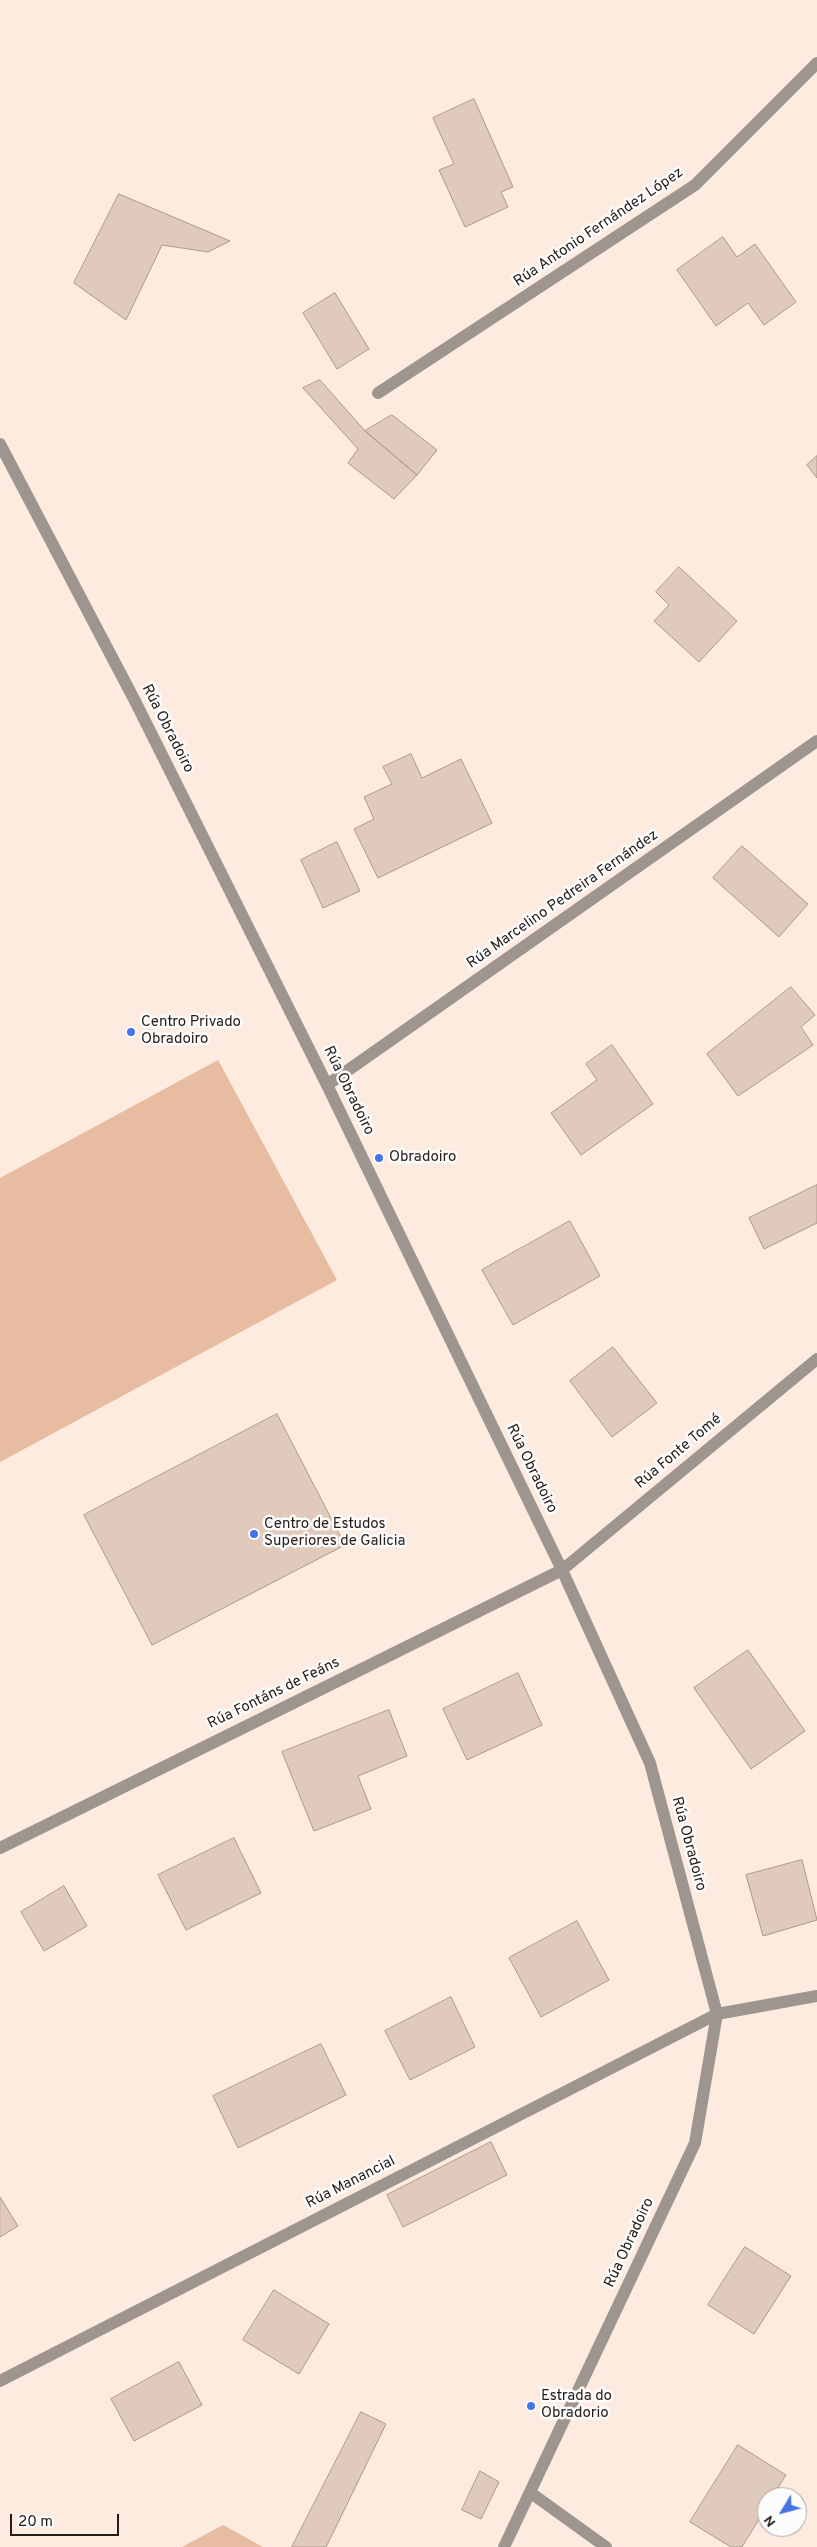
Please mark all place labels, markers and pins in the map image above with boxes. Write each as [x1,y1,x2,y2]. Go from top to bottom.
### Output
place label: Centro Privado Obradoiro [141,1014,241,1049]
marker: Centro Privado Obradoiro [125,1026,137,1038]
place label: Obradoiro [389,1149,456,1167]
marker: Obradoiro [373,1152,385,1164]
place label: Centro de Estudos Superiores de Galicia [264,1516,405,1551]
marker: Centro de Estudos Superiores de Galicia [248,1528,260,1540]
place label: Estrada do Obradorio [541,2388,612,2423]
marker: Estrada do Obradorio [525,2400,537,2412]

